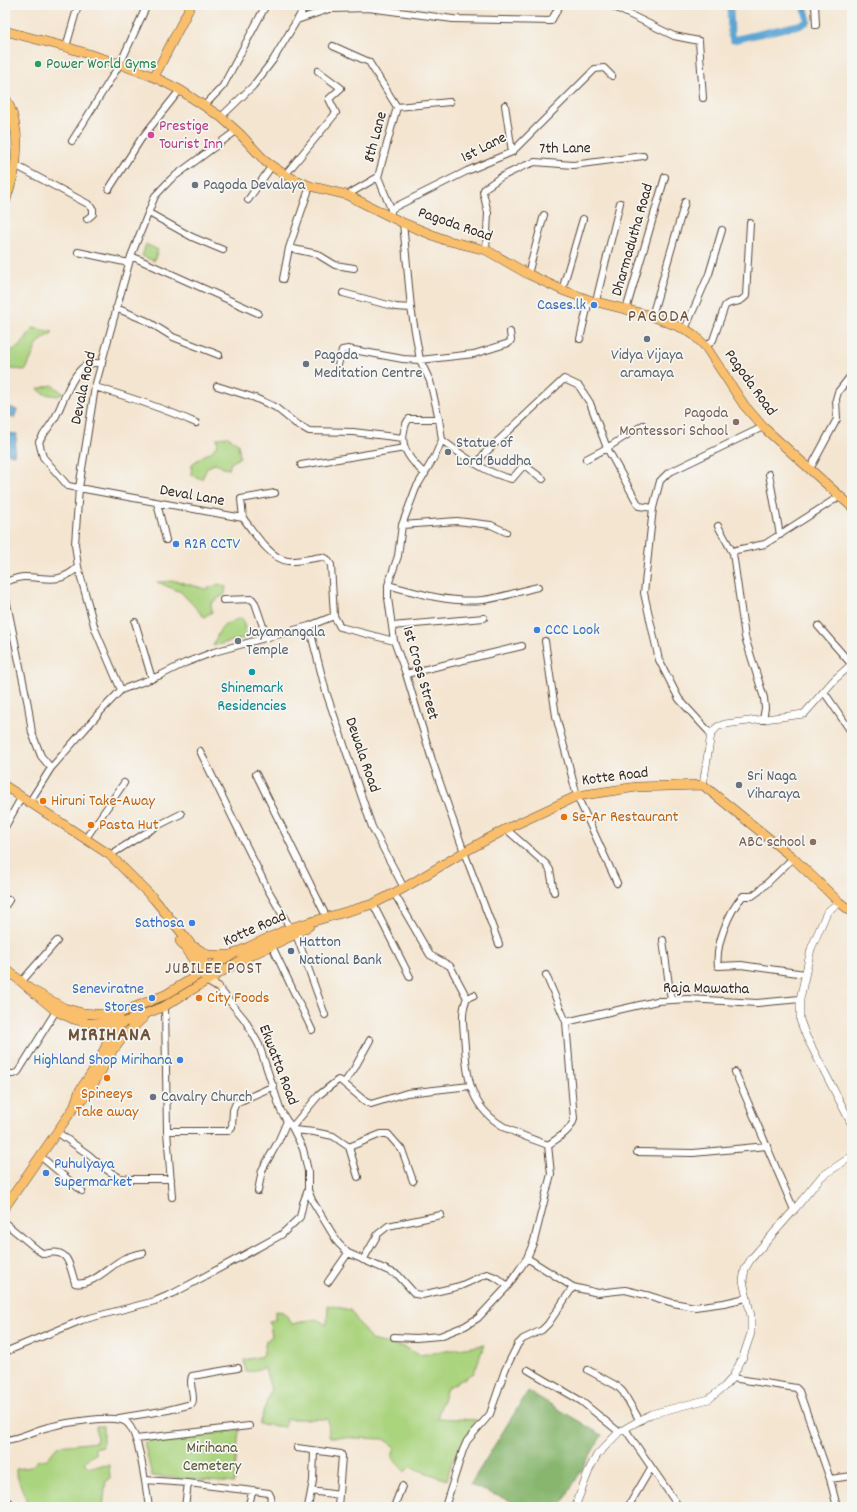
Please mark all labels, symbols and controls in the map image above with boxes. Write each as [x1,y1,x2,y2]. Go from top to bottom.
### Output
place label: Power World Gyms [46,53,157,76]
marker: Power World Gyms [33,59,43,69]
street label: 8th Lane [358,109,394,165]
place label: Prestige Tourist Inn [159,115,223,156]
street label: 1st Lane [457,127,511,169]
marker: Prestige Tourist Inn [146,130,156,140]
street label: 7th Lane [539,137,591,161]
place label: Pagoda Devalaya [203,174,306,197]
marker: Pagoda Devalaya [190,180,200,190]
street label: Dharmadutha Road [606,181,660,299]
street label: Pagoda Road [415,202,495,248]
place label: Cases.lk [537,294,586,317]
marker: Cases.lk [589,300,599,310]
district label: PAGODA [628,305,690,330]
marker: Vidya Vijaya aramaya [642,334,652,344]
place label: Pagoda Meditation Centre [314,344,422,385]
place label: Vidya Vijaya aramaya [611,344,684,385]
street label: Pagoda Road [718,345,782,421]
street label: Devala Road [65,349,103,427]
marker: Pagoda Meditation Centre [301,359,311,369]
place label: Pagoda Montessori School [619,402,728,443]
marker: Pagoda Montessori School [731,417,741,427]
place label: Statue of Lord Buddha [456,432,532,473]
marker: Statue of Lord Buddha [443,447,453,457]
street label: Deval Lane [158,479,226,513]
place label: R2R CCTV [184,533,240,556]
marker: R2R CCTV [171,539,181,549]
place label: CCC Look [545,619,600,642]
place label: Jayamangala Temple [246,621,326,662]
street label: 1st Cross Street [396,623,444,723]
marker: CCC Look [532,625,542,635]
marker: Jayamangala Temple [233,636,243,646]
marker: Shinemark Residencies [247,667,257,677]
place label: Shinemark Residencies [217,677,287,718]
street label: Dewala Road [338,714,386,796]
street label: Kotte Road [580,762,650,792]
place label: Sri Naga Viharaya [747,765,800,806]
marker: Sri Naga Viharaya [734,780,744,790]
place label: Hiruni Take-Away [51,790,155,813]
marker: Hiruni Take-Away [38,796,48,806]
place label: Se-Ar Restaurant [572,806,679,829]
marker: Se-Ar Restaurant [559,812,569,822]
place label: Pasta Hut [99,814,159,837]
marker: Pasta Hut [86,820,96,830]
place label: ABC school [739,831,805,854]
marker: ABC school [808,837,818,847]
street label: Kotte Road [220,905,290,953]
place label: Sathosa [135,912,184,935]
marker: Sathosa [187,918,197,928]
place label: Hatton National Bank [299,931,382,972]
marker: Hatton National Bank [286,946,296,956]
district label: JUBILEE POST [165,958,263,982]
street label: Raja Mawatha [663,977,750,1001]
place label: Seneviratne Stores [72,978,144,1019]
place label: City Foods [207,987,270,1010]
marker: Seneviratne Stores [147,993,157,1003]
marker: City Foods [194,993,204,1003]
street label: Ekwatta Road [252,1021,304,1109]
district label: MIRIHANA [68,1022,152,1050]
place label: Highland Shop Mirihana [33,1049,172,1072]
marker: Highland Shop Mirihana [175,1055,185,1065]
marker: Spineeys Take away [102,1073,112,1083]
place label: Spineeys Take away [76,1083,139,1124]
place label: Cavalry Church [161,1086,252,1109]
marker: Cavalry Church [148,1092,158,1102]
place label: Puhulyaya Supermarket [54,1153,132,1194]
marker: Puhulyaya Supermarket [41,1168,51,1178]
park label: Mirihana Cemetery [183,1437,242,1478]

